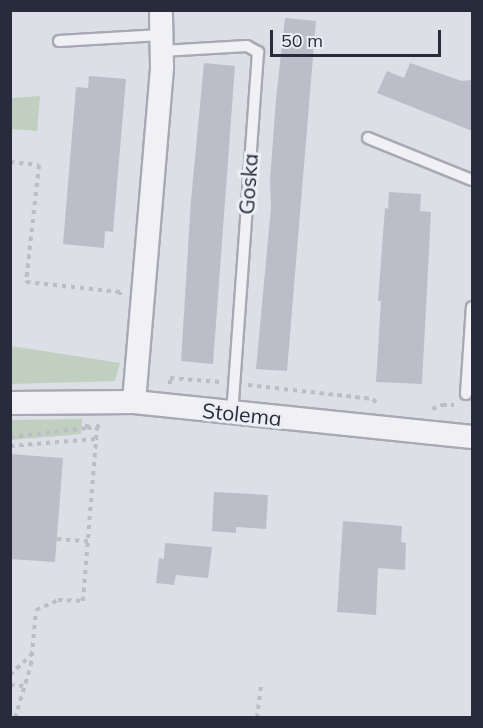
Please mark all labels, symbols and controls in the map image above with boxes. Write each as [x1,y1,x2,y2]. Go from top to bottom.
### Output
scale bar [273,18,444,56]
text: 50 m [281,29,323,52]
street label: Goska [233,153,263,215]
street label: Stolema [201,397,283,431]

